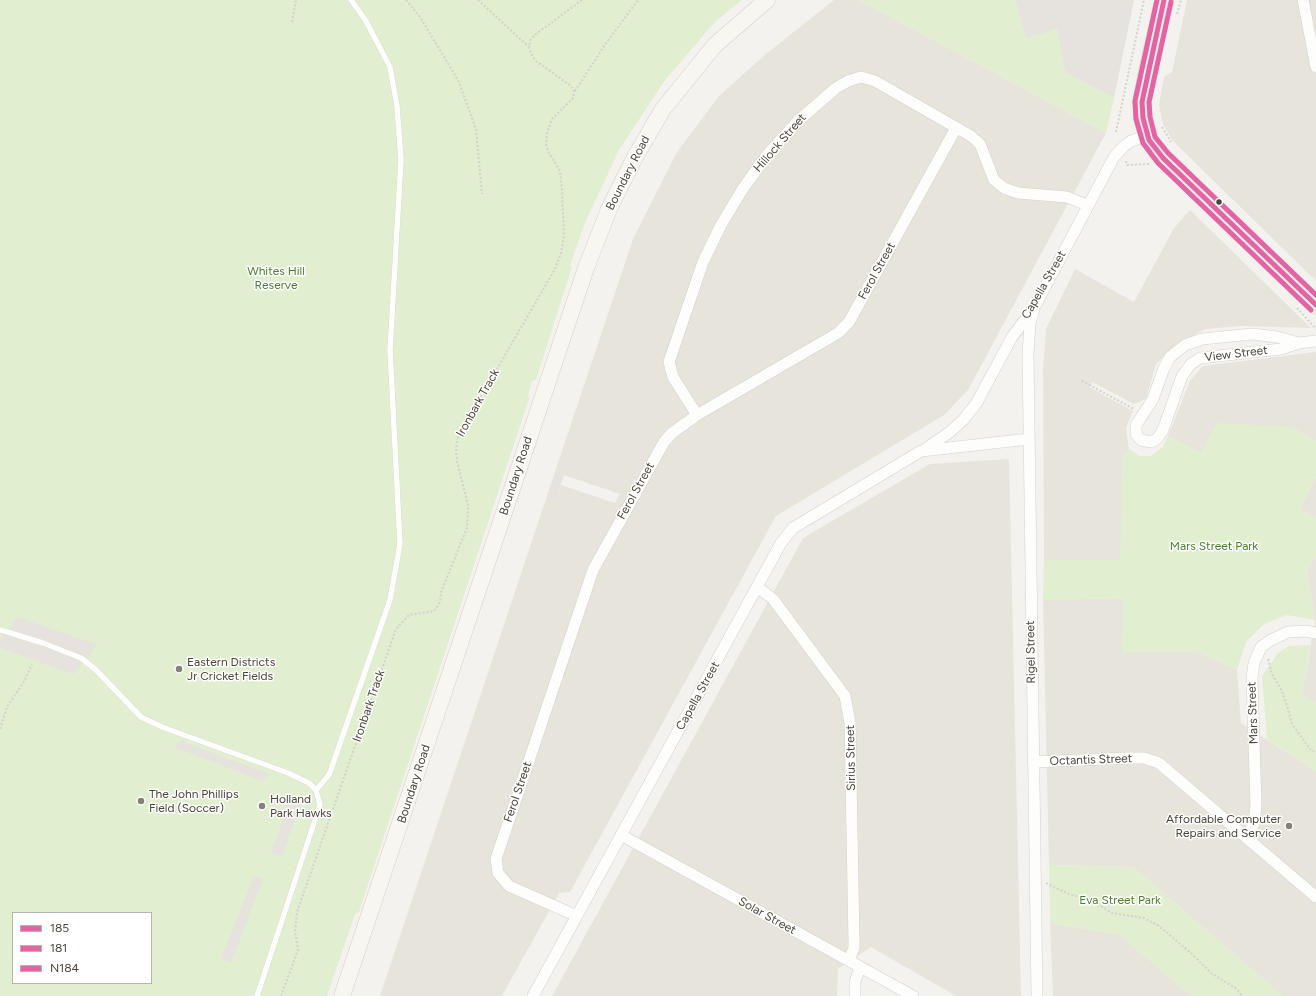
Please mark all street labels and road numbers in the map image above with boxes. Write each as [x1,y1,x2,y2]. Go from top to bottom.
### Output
street label: Hillock Street [751,111,809,175]
street label: Boundary Road [603,133,653,213]
street label: Ferol Street [855,240,899,302]
street label: Capella Street [1019,248,1069,322]
street label: View Street [1204,343,1268,365]
street label: Ironbark Track [453,366,503,440]
street label: Boundary Road [497,435,535,517]
street label: Ferol Street [614,460,658,522]
street label: Rigel Street [1023,620,1039,684]
street label: Capella Street [673,659,723,733]
street label: Ironbark Track [350,668,388,744]
street label: Mars Street [1245,682,1261,744]
street label: Sirius Street [843,725,859,791]
street label: Boundary Road [395,743,433,825]
street label: Octantis Street [1049,751,1133,769]
street label: Ferol Street [501,760,535,824]
street label: Solar Street [736,894,798,938]

